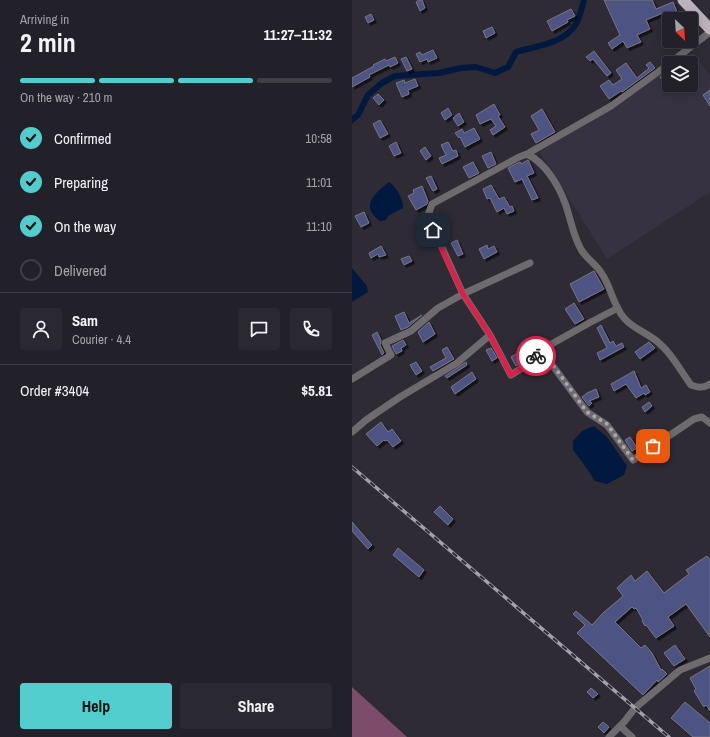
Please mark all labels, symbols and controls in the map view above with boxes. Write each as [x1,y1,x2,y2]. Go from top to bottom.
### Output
text: Arriving in [20,11,69,28]
north arrow [662,12,698,48]
map controls [662,12,698,92]
text: 11:27–11:32 [264,24,332,45]
text: 2 min [20,25,76,60]
button: layers [662,56,698,92]
text: On the way · 210 m [20,89,112,106]
icon: check [20,127,42,149]
text: Confirmed [54,128,111,149]
text: 10:58 [305,130,332,147]
icon: check [20,171,42,193]
text: Preparing [54,172,108,193]
text: 11:01 [306,174,332,191]
pin [416,213,450,247]
icon: check [20,215,42,237]
text: On the way [54,216,116,237]
text: 11:10 [306,218,332,235]
icon: home [422,219,444,241]
text: Delivered [54,260,107,281]
button: person [20,308,62,350]
button: chat [238,308,280,350]
button: phone [290,308,332,350]
text: Sam [72,310,98,331]
text: Courier · 4.4 [72,331,131,348]
courier [516,336,556,376]
icon: bike [525,345,547,367]
text: Order #3404 [20,380,89,401]
text: $5.81 [301,380,332,401]
pin [636,429,670,463]
icon: bag [642,435,664,457]
button: Help [20,683,172,729]
button: Share [180,683,332,729]

